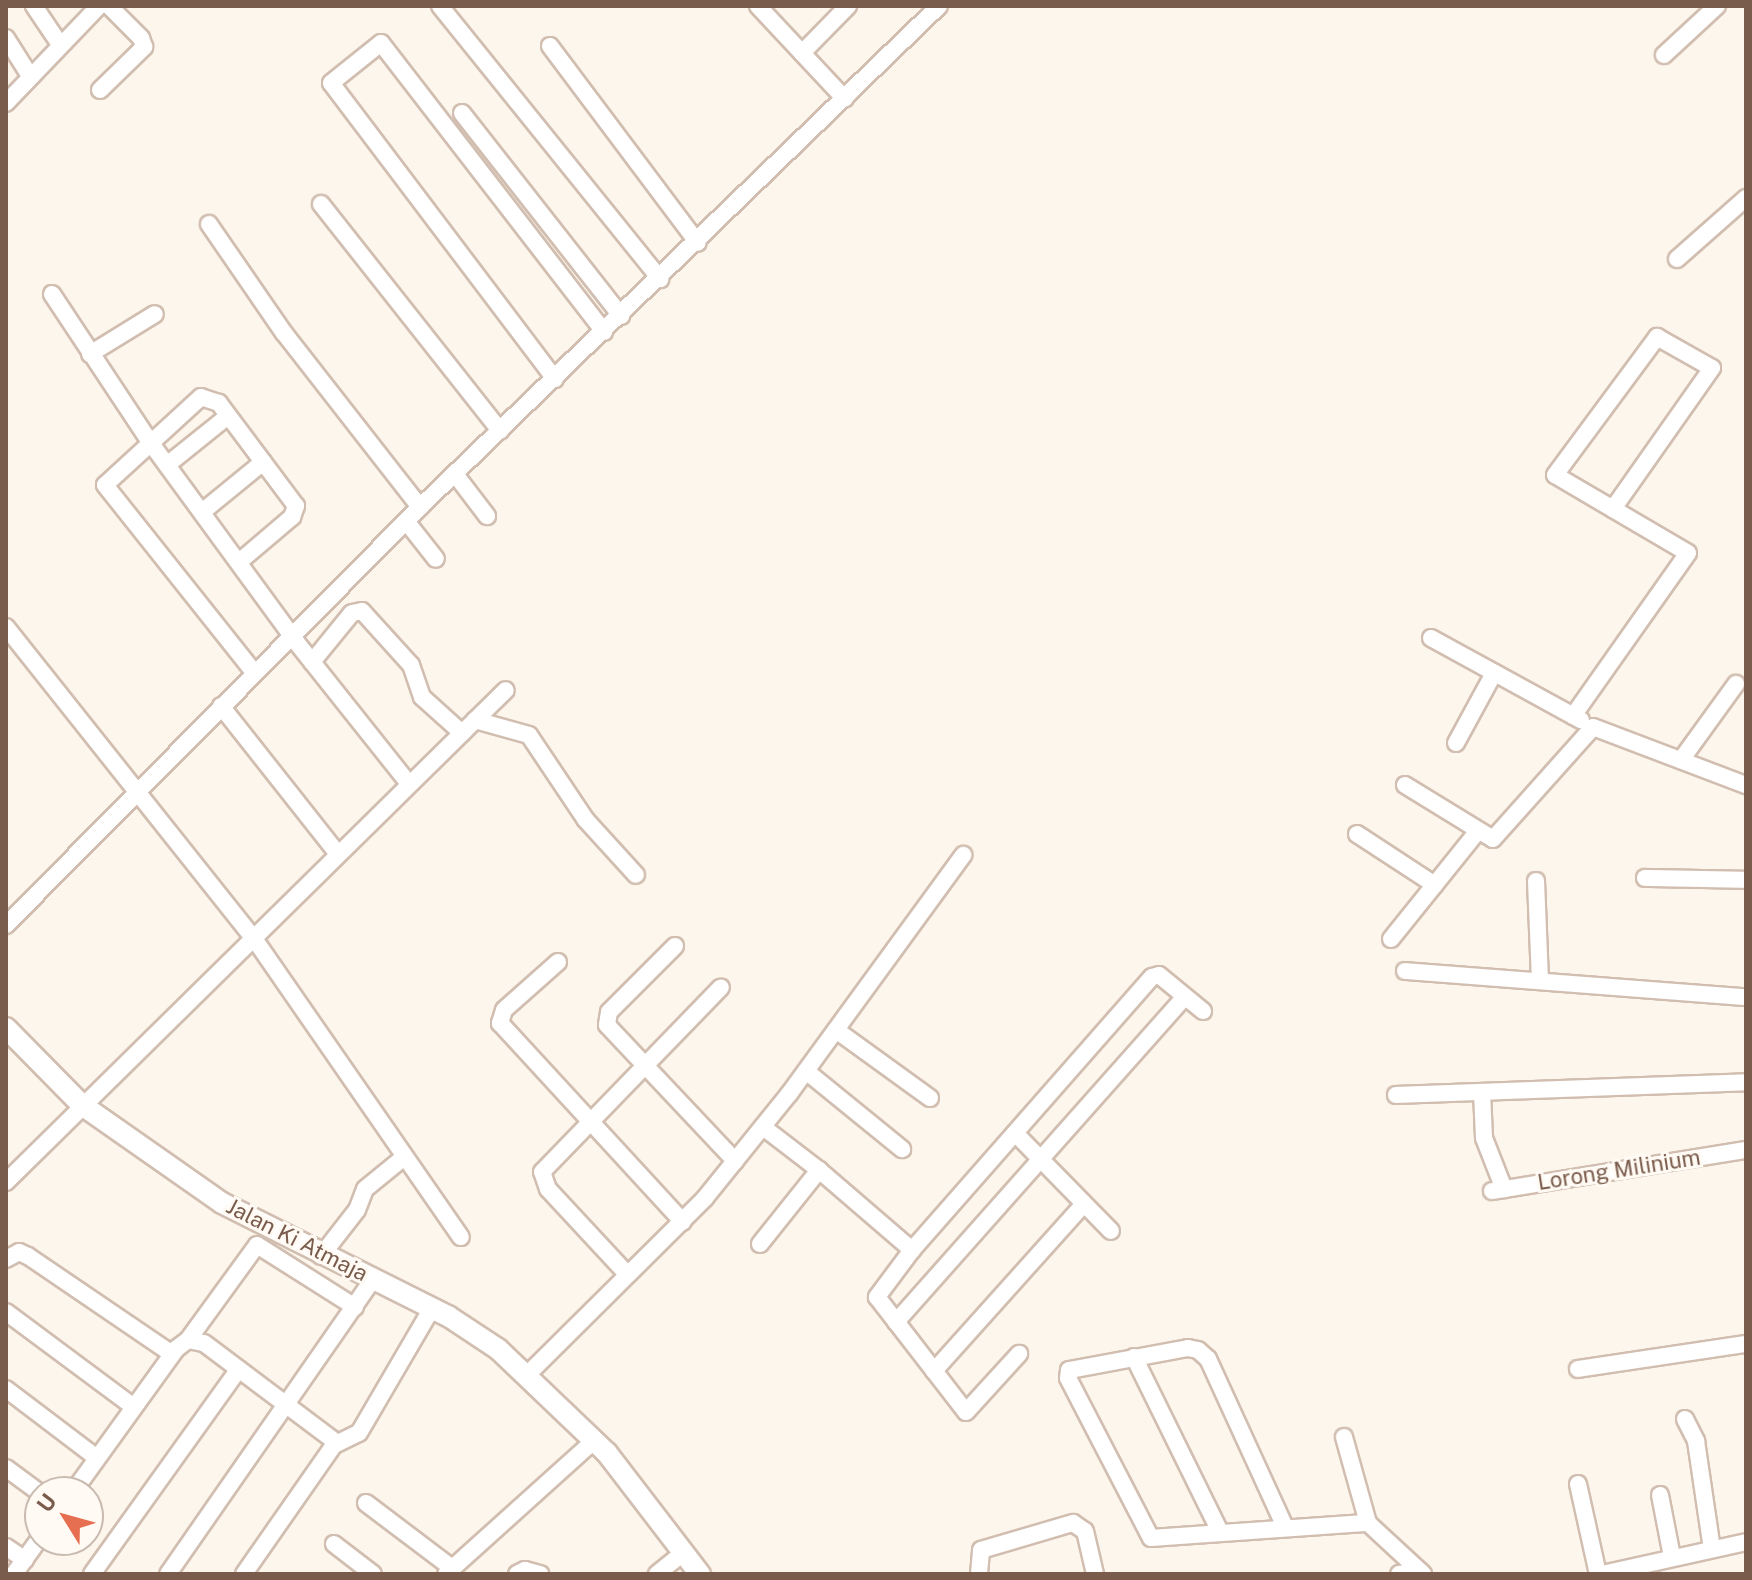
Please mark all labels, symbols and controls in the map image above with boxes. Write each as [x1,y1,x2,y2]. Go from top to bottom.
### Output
street label: Lorong Milinium [1536,1144,1702,1196]
street label: Jalan Ki Atmaja [222,1193,372,1287]
north arrow [24,1476,104,1556]
text: U [31,1489,62,1517]

